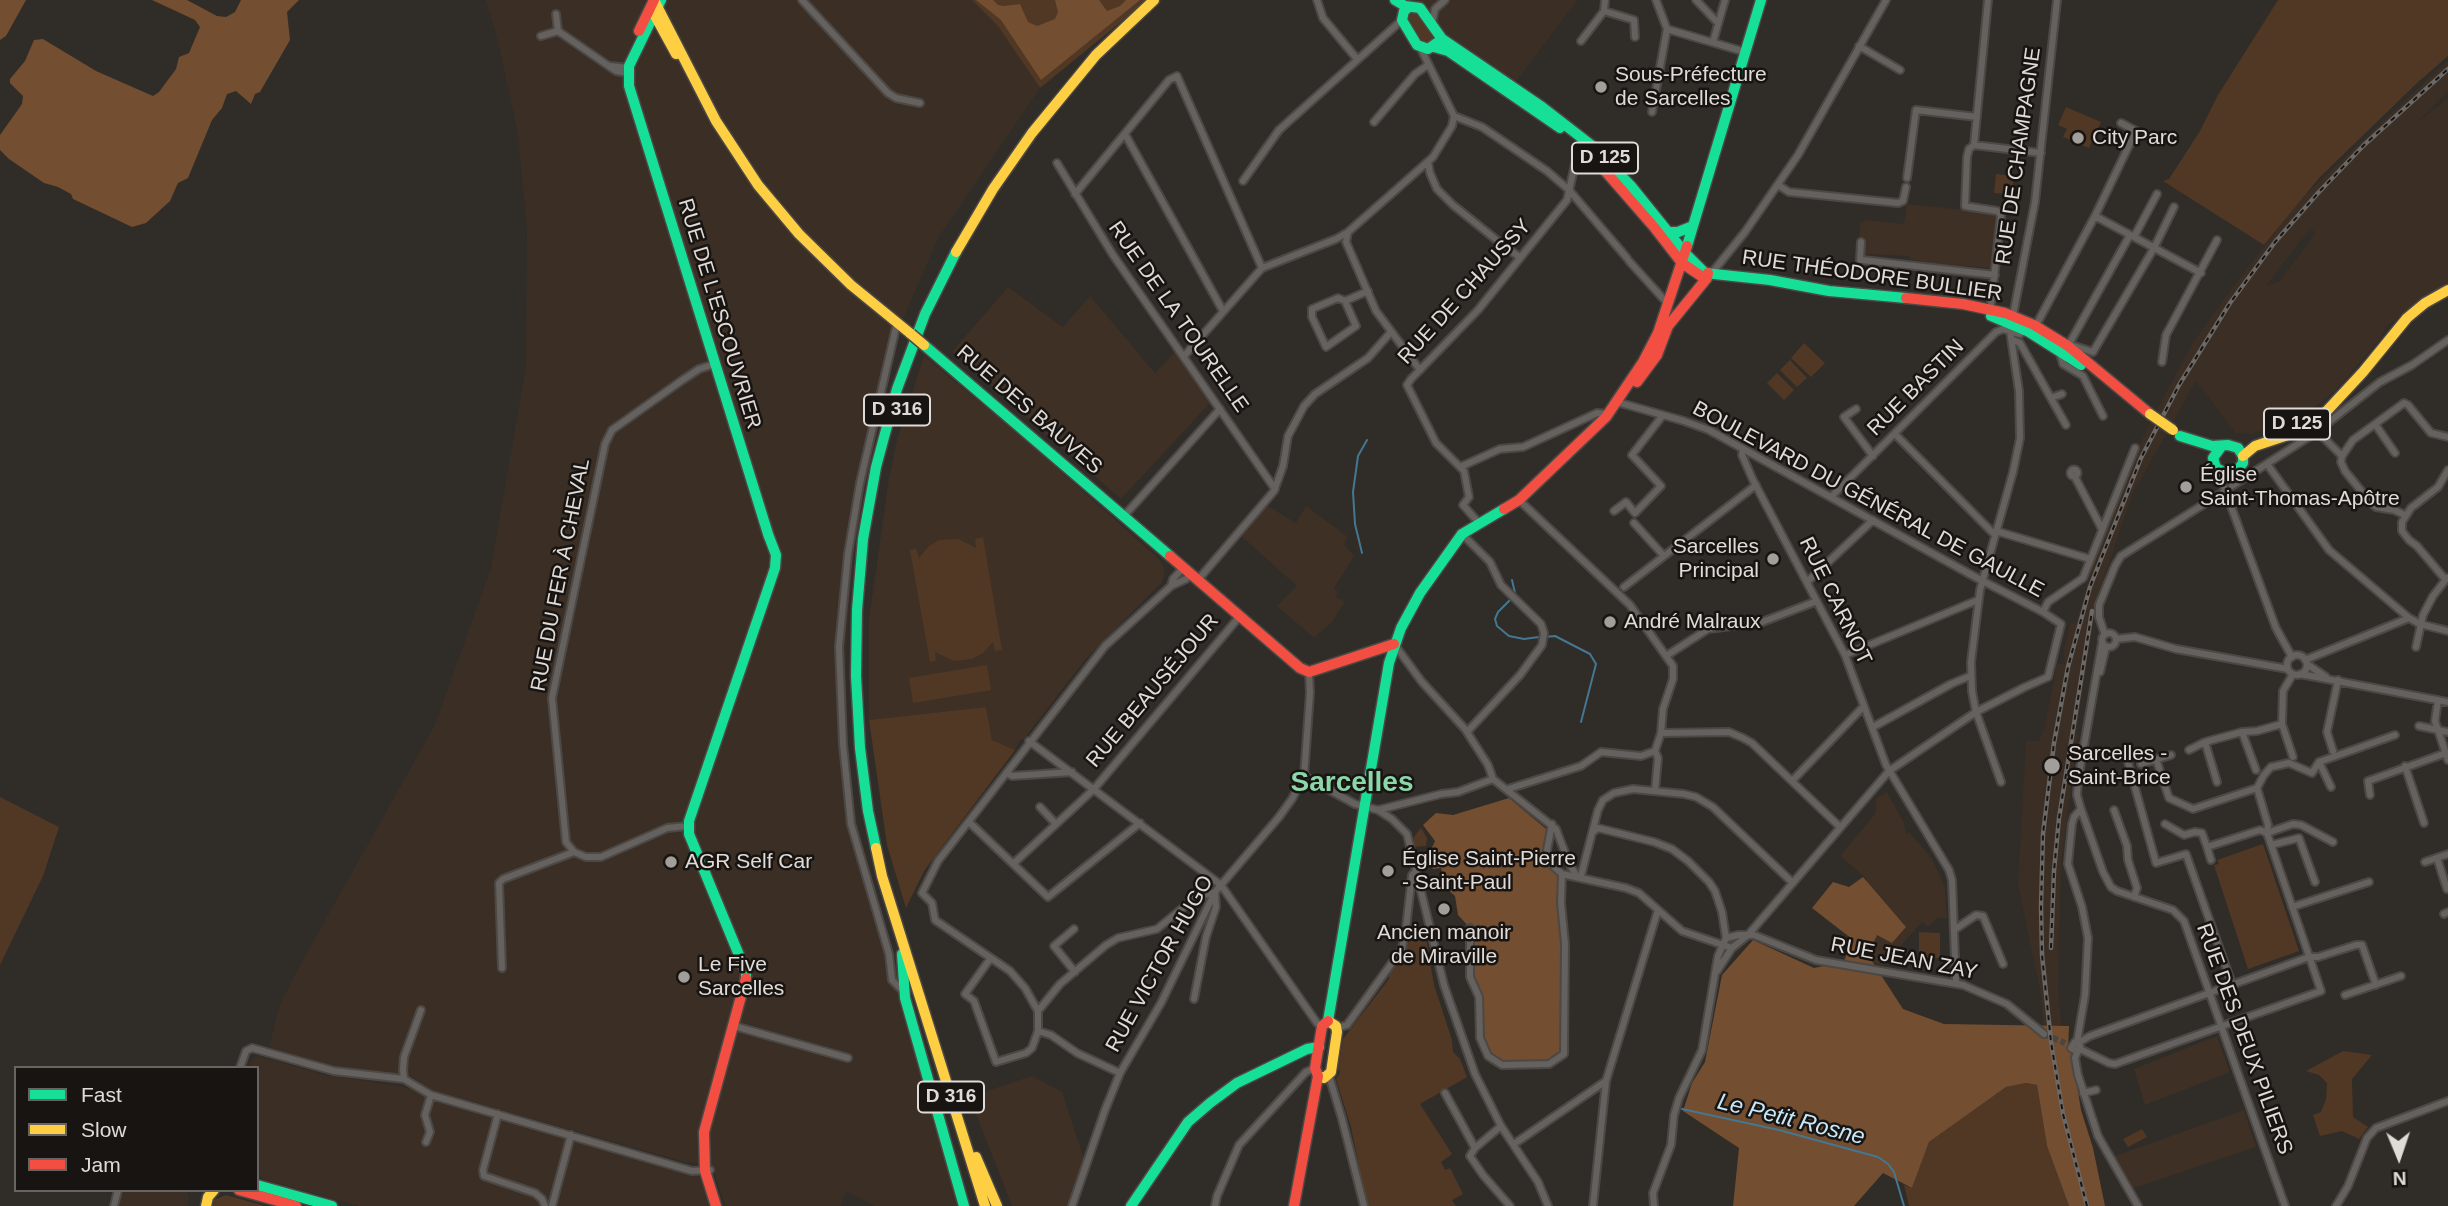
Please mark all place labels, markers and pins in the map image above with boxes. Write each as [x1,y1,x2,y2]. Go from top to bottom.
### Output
place label: Sous-Préfecture de Sarcelles [1615,62,1767,112]
marker: Sous-Préfecture de Sarcelles [1593,79,1609,95]
place label: City Parc [2092,125,2177,151]
marker: City Parc [2070,130,2086,146]
place label: Église Saint-Thomas-Apôtre [2200,462,2400,512]
marker: Église Saint-Thomas-Apôtre [2178,479,2194,495]
place label: Sarcelles Principal [1673,534,1759,584]
marker: Sarcelles Principal [1765,551,1781,567]
place label: André Malraux [1624,609,1761,635]
marker: André Malraux [1602,614,1618,630]
place label: Sarcelles - Saint-Brice [2068,741,2171,791]
marker: Sarcelles - Saint-Brice [2042,756,2062,776]
place label: Église Saint-Pierre - Saint-Paul [1402,846,1576,896]
place label: AGR Self Car [685,849,812,875]
marker: AGR Self Car [663,854,679,870]
marker: Église Saint-Pierre - Saint-Paul [1380,863,1396,879]
marker: Ancien manoir de Miraville [1436,901,1452,917]
place label: Ancien manoir de Miraville [1377,920,1511,970]
place label: Le Five Sarcelles [698,952,784,1002]
marker: Le Five Sarcelles [676,969,692,985]

